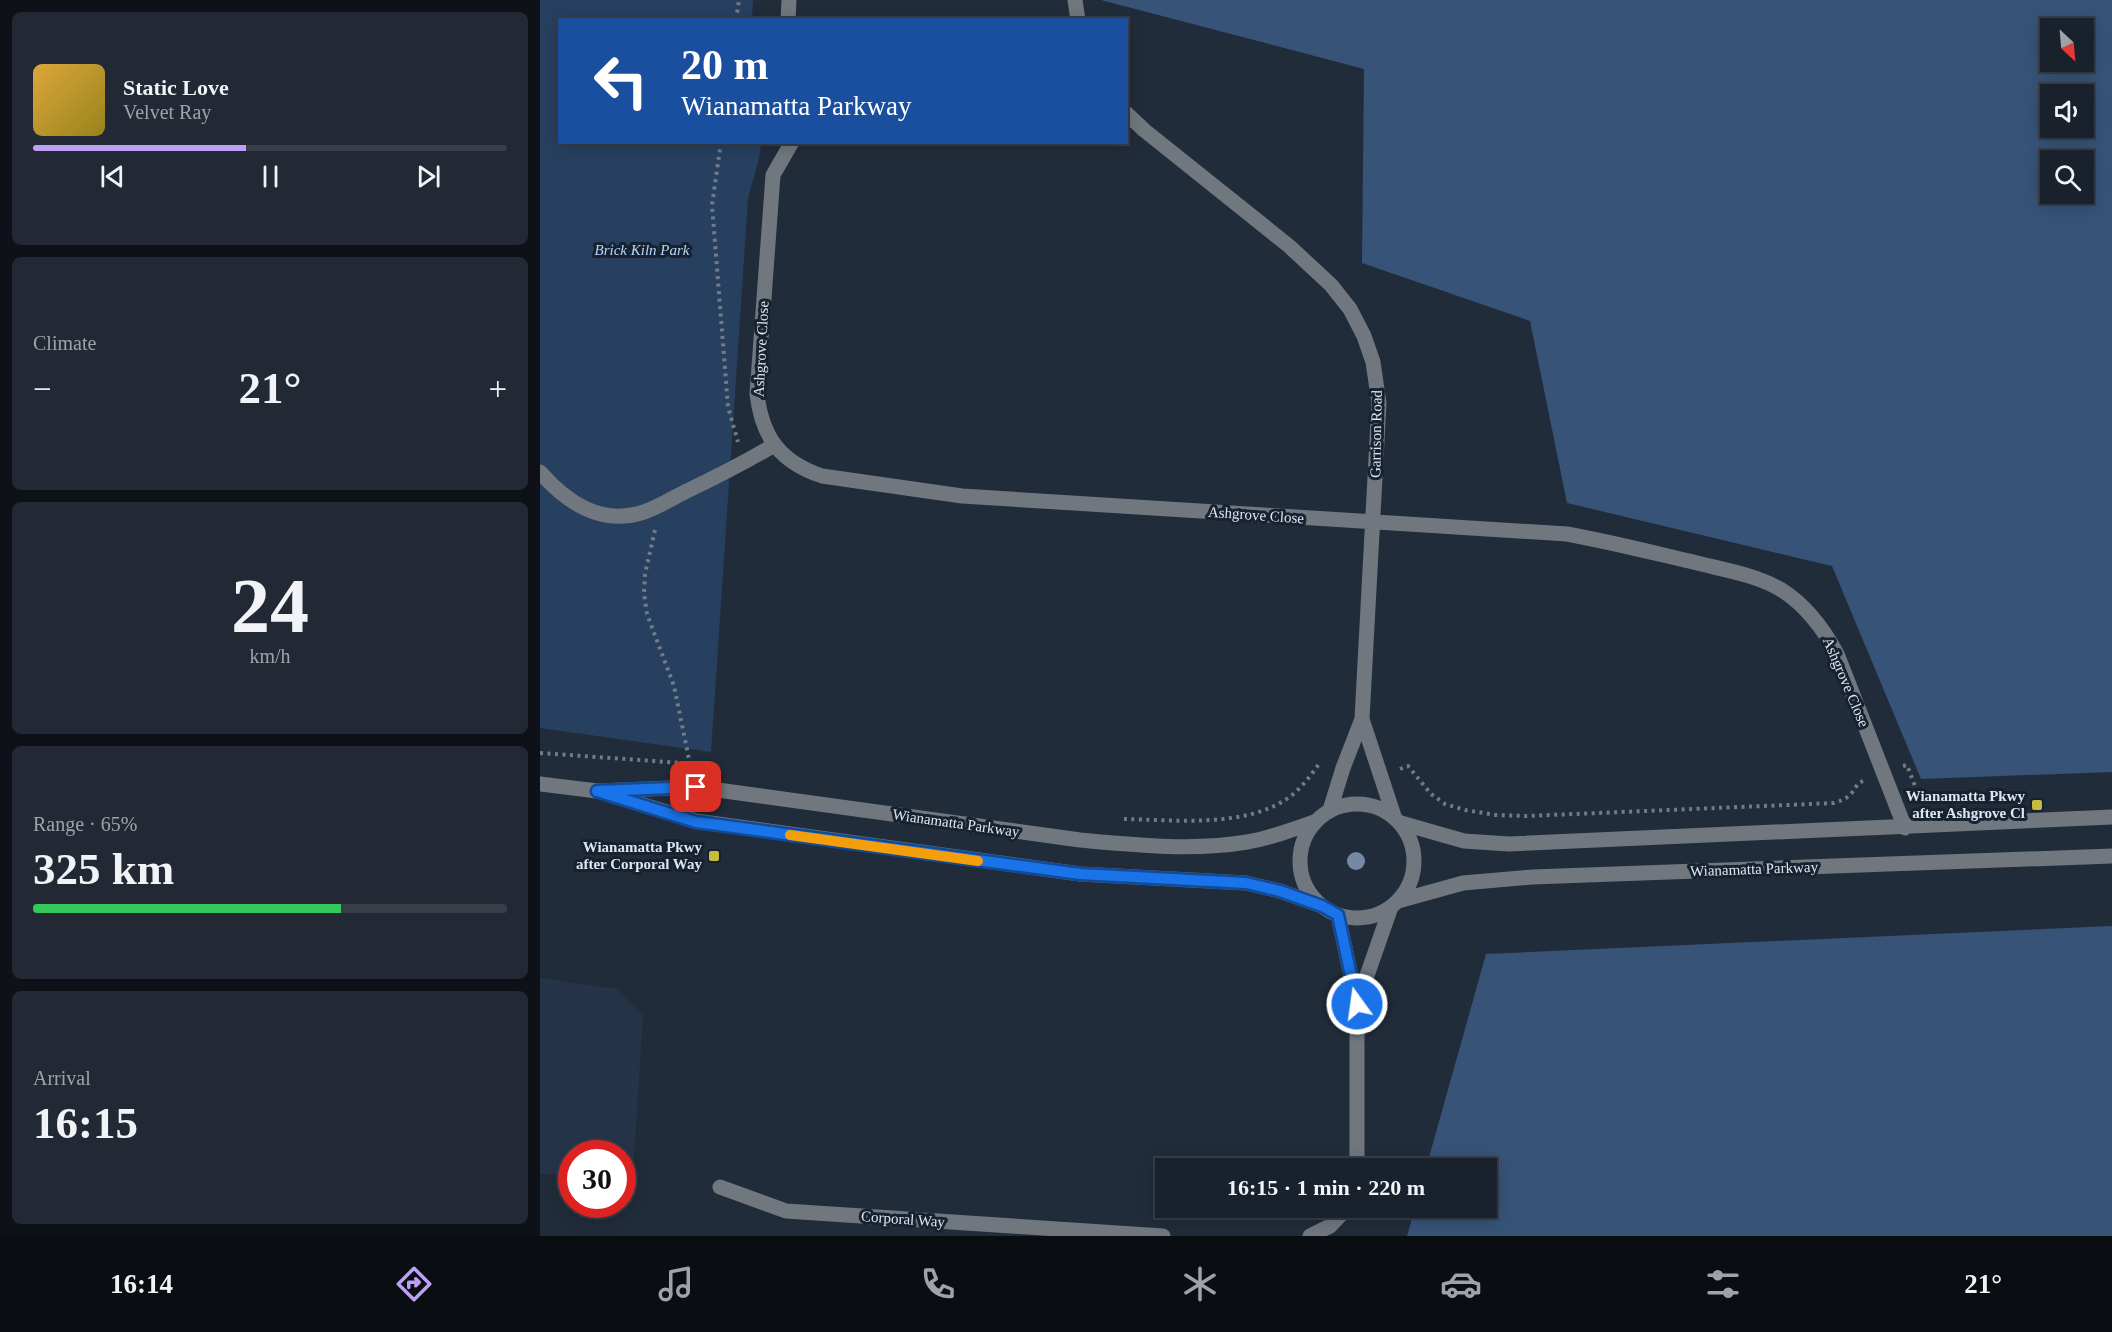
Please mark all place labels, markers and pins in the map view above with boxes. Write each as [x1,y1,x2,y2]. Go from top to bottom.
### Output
pin [670,761,721,812]
place label: Wianamatta Pkwy after Ashgrove Cl [1906,788,2025,821]
marker: Wianamatta Pkwy after Ashgrove Cl [2030,798,2044,812]
place label: Wianamatta Pkwy after Corporal Way [576,839,703,872]
marker: Wianamatta Pkwy after Corporal Way [707,849,721,863]

